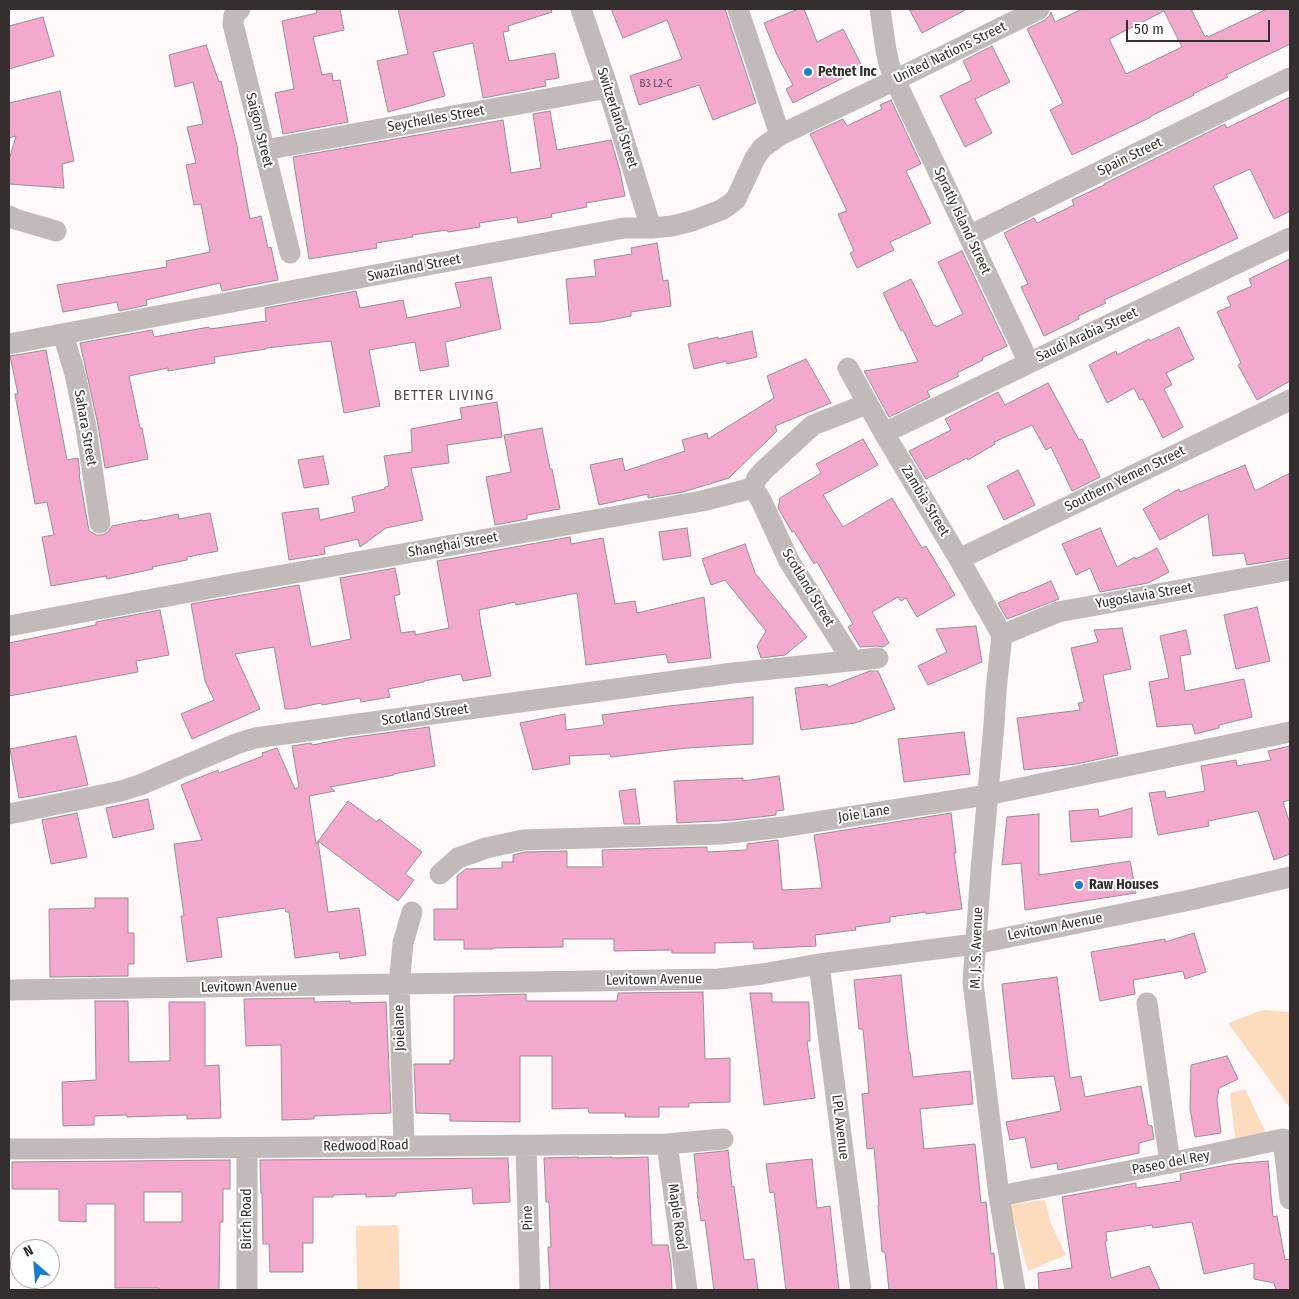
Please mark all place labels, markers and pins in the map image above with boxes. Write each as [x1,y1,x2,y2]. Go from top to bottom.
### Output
place label: Petnet Inc [818,64,877,80]
marker: Petnet Inc [802,66,814,78]
place label: Raw Houses [1089,877,1159,893]
marker: Raw Houses [1073,879,1085,891]

